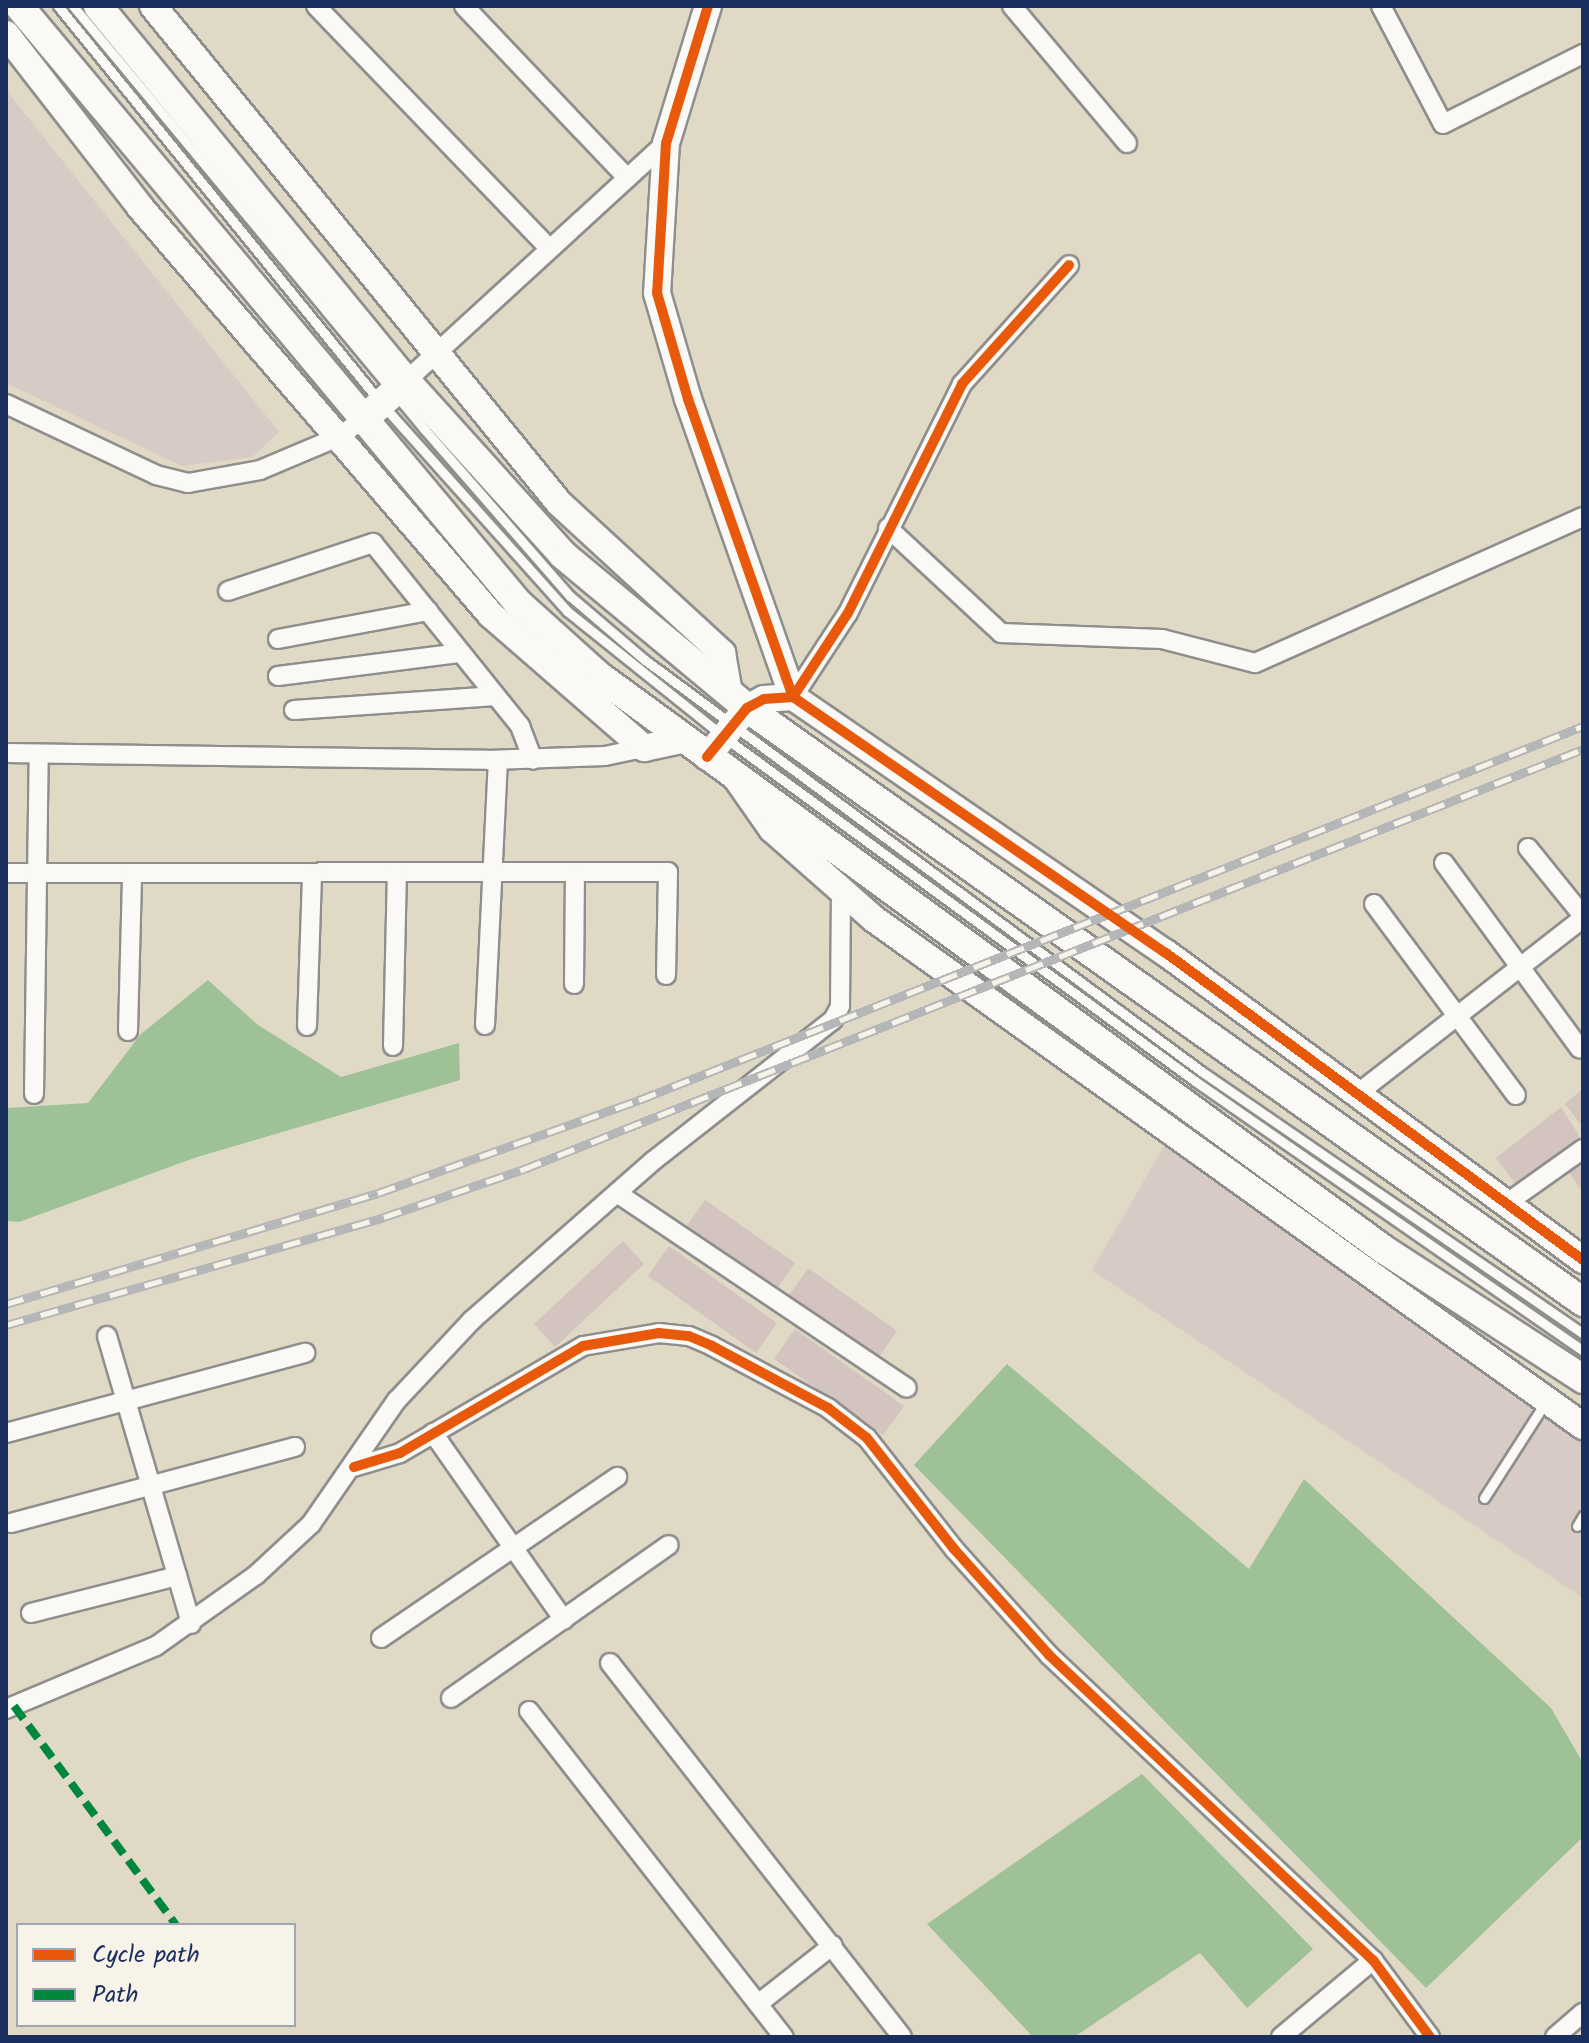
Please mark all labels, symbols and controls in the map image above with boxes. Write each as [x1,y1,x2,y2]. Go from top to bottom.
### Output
legend [16,1923,296,2027]
text: Cycle path [92,1936,200,1975]
text: Path [92,1976,138,2015]

